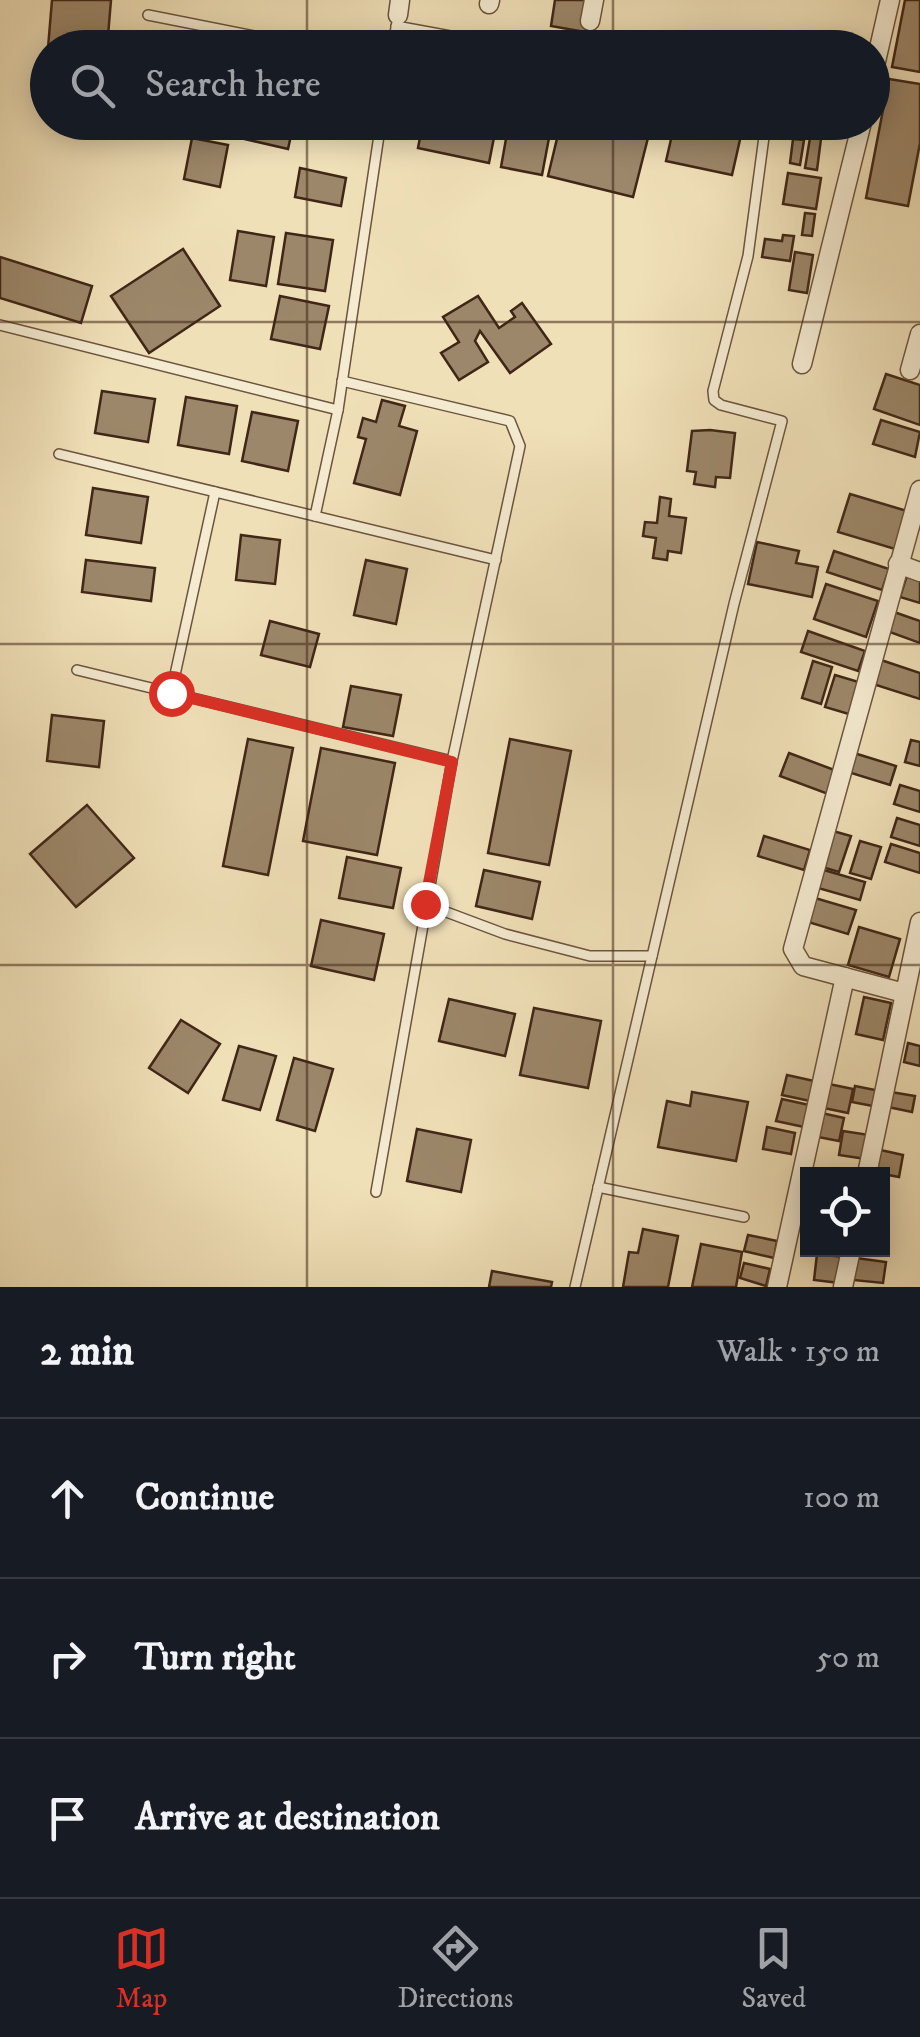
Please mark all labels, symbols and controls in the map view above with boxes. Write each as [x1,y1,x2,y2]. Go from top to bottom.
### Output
search box [30,30,890,140]
icon: search [65,58,120,113]
text: Search here [145,61,321,109]
route start [149,671,195,717]
route end [403,882,449,928]
map controls [800,1167,890,1257]
button: locate [800,1167,890,1257]
text: 2 min [40,1326,134,1378]
text: Walk · 150 m [717,1332,880,1372]
icon: ahead [40,1471,95,1526]
text: Continue [135,1474,274,1522]
text: 100 m [803,1478,880,1518]
icon: right [40,1631,95,1686]
text: Turn right [135,1634,296,1682]
text: 50 m [816,1638,880,1678]
icon: arrive [40,1791,95,1846]
text: Arrive at destination [135,1794,440,1842]
tab: Map [114,1921,169,2016]
tab: Directions [397,1921,513,2016]
tab: Saved [742,1921,806,2016]

